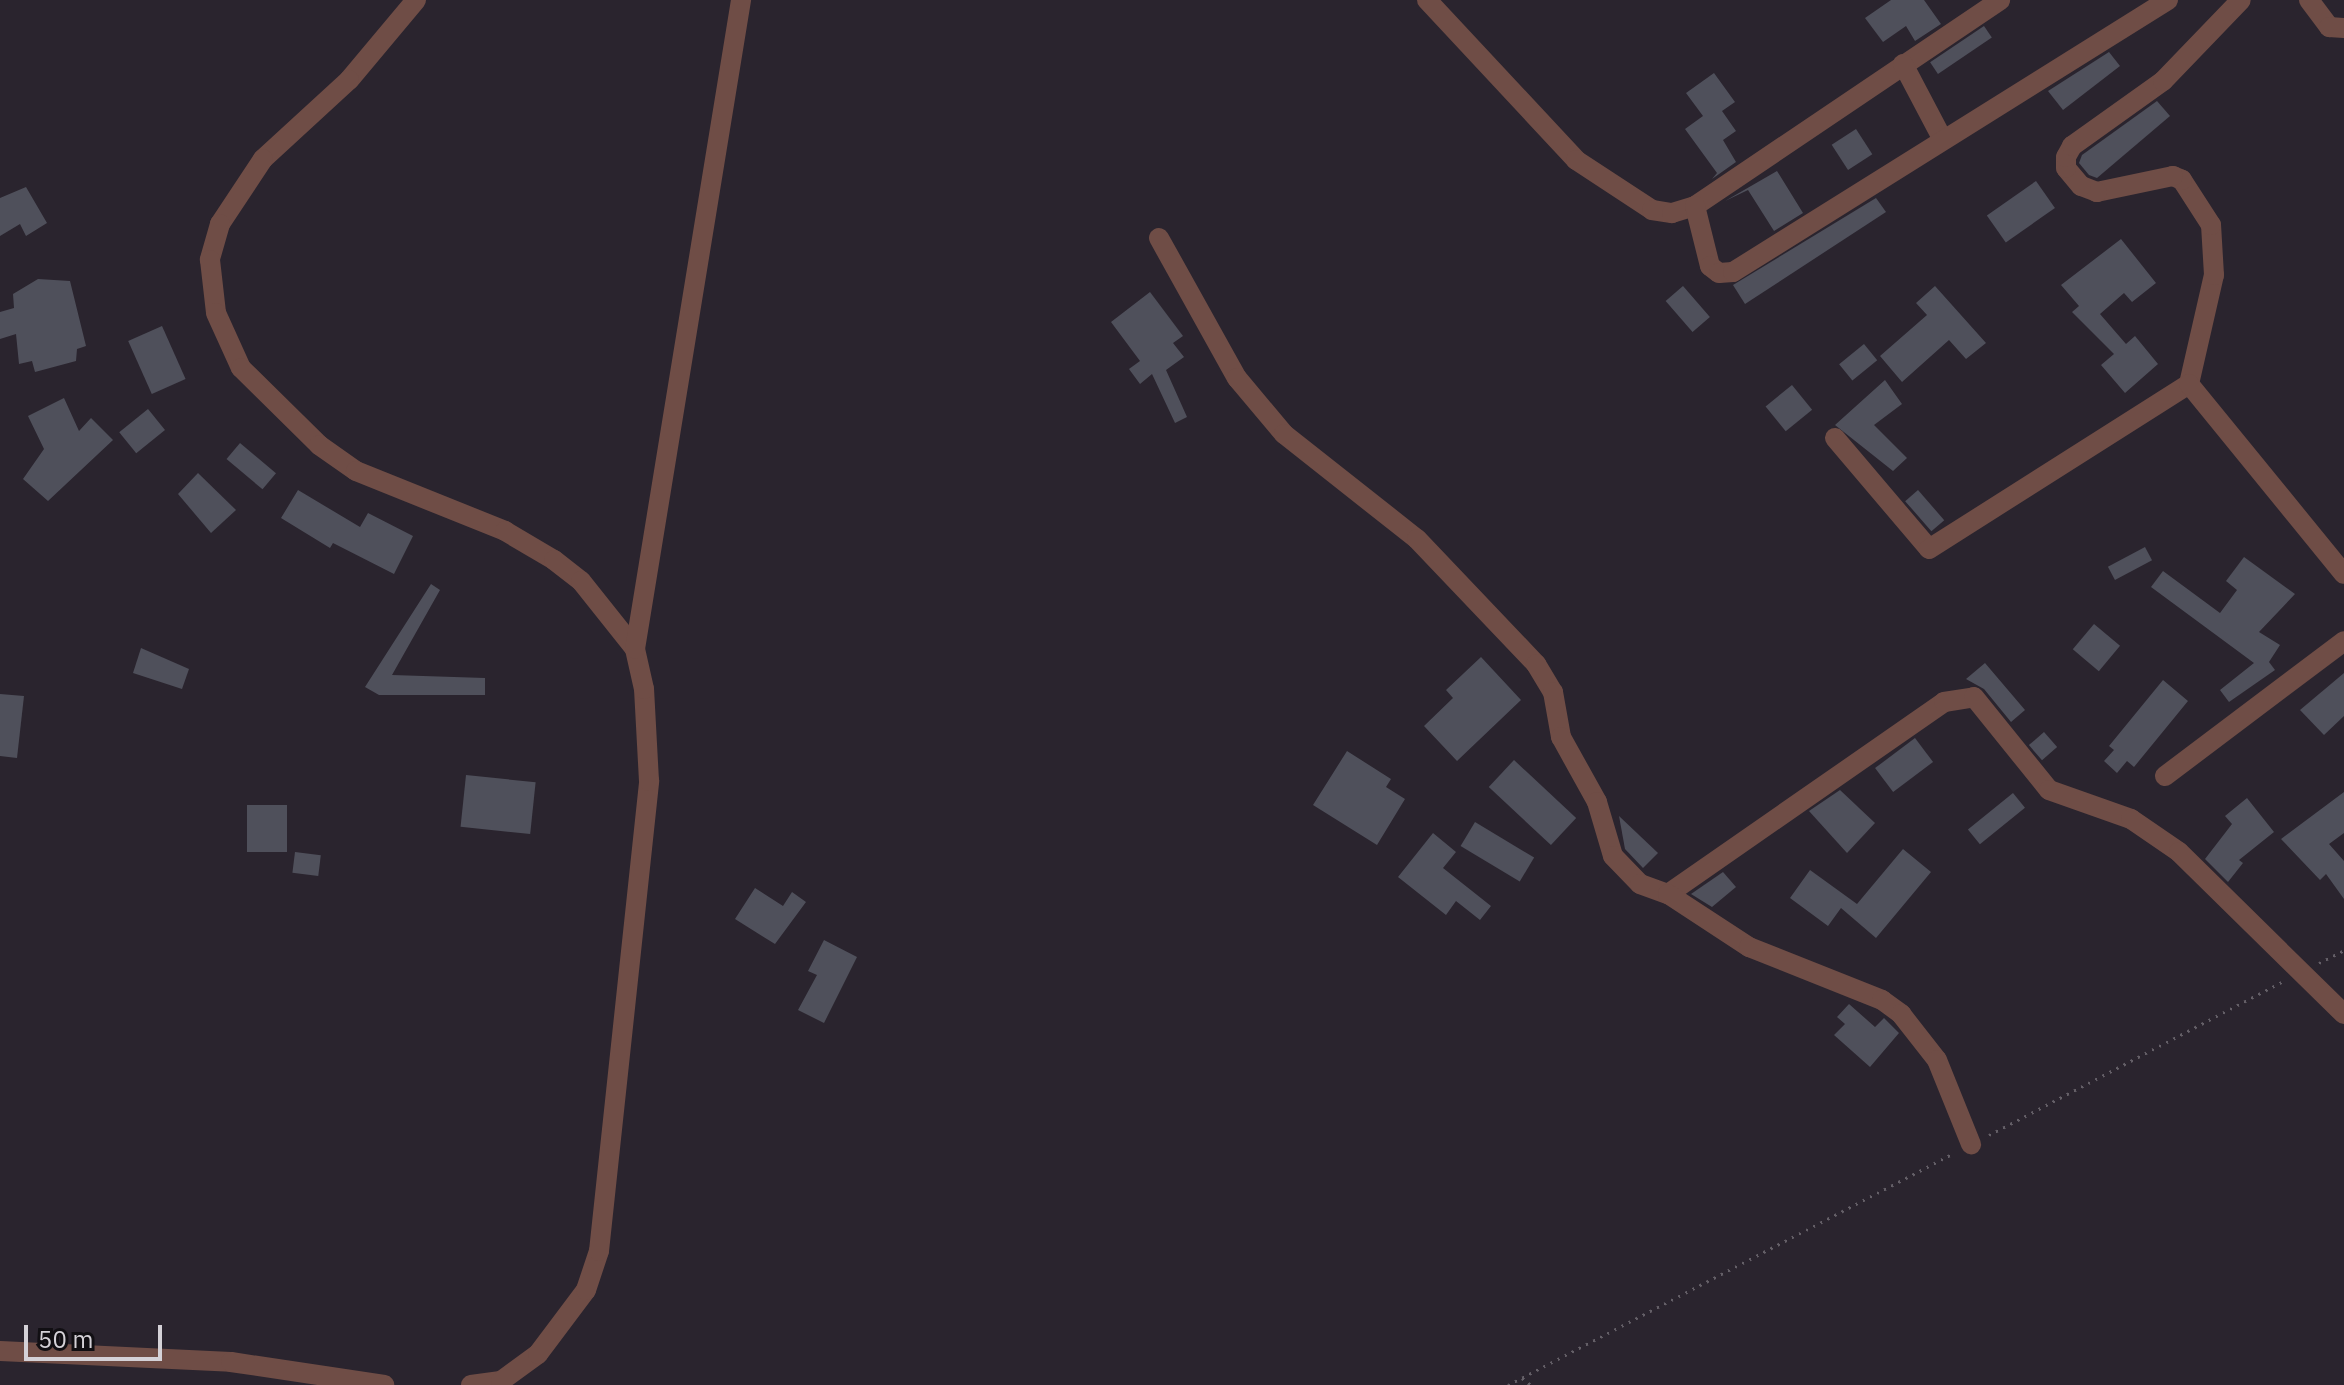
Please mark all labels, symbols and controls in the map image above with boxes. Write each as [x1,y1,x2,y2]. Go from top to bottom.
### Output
scale bar [28,1309,166,1359]
text: 50 m [38,1323,93,1355]

